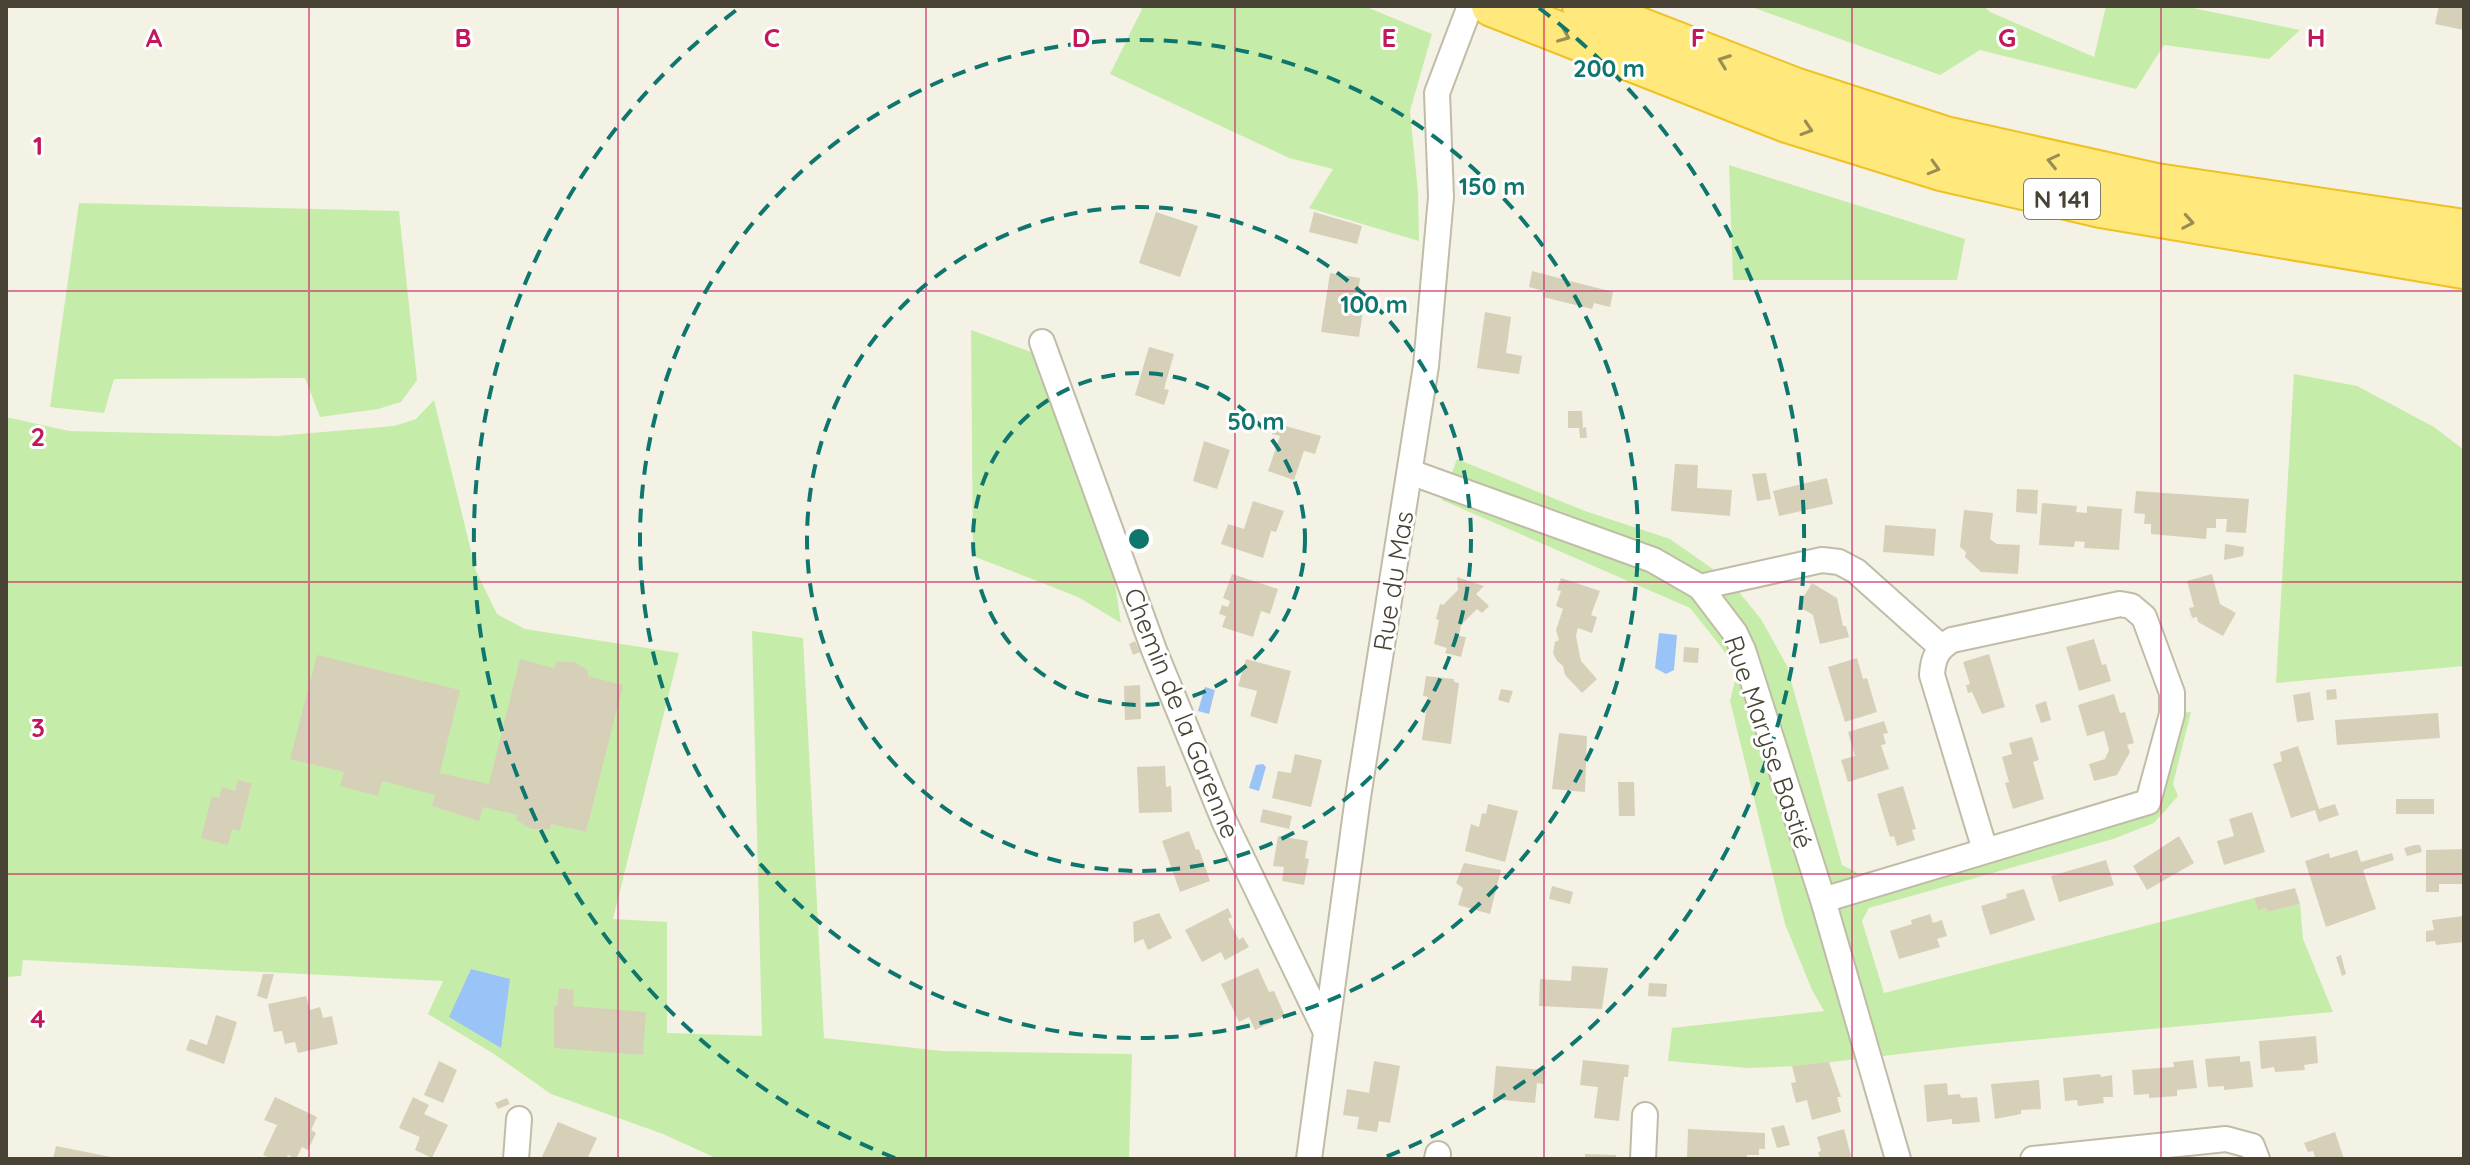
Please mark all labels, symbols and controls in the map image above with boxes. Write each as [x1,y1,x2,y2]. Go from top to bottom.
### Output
text: A [146,21,163,54]
text: B [454,21,472,54]
text: C [764,21,780,54]
text: D [1072,21,1090,54]
text: E [1382,21,1396,54]
text: F [1691,21,1705,54]
text: G [1998,21,2016,54]
text: H [2307,21,2325,54]
one-way arrow [1556,26,1570,42]
text: 200 m [1573,53,1645,83]
one-way arrow [1718,54,1732,71]
one-way arrow [1799,119,1813,135]
text: 1 [33,129,43,162]
one-way arrow [2047,153,2060,170]
one-way arrow [1927,158,1941,175]
text: 150 m [1459,171,1525,201]
road number: N 141 [2024,179,2100,219]
one-way arrow [2181,213,2195,230]
text: 100 m [1340,289,1408,319]
text: 50 m [1227,406,1285,436]
text: 2 [31,420,45,453]
street label: Rue du Mas [1366,509,1420,653]
centre of rings [1125,525,1153,553]
street label: Chemin de la Garenne [1117,583,1247,843]
street label: Rue Maryse Bastié [1717,631,1821,853]
text: 3 [31,711,45,744]
text: 4 [30,1002,46,1035]

